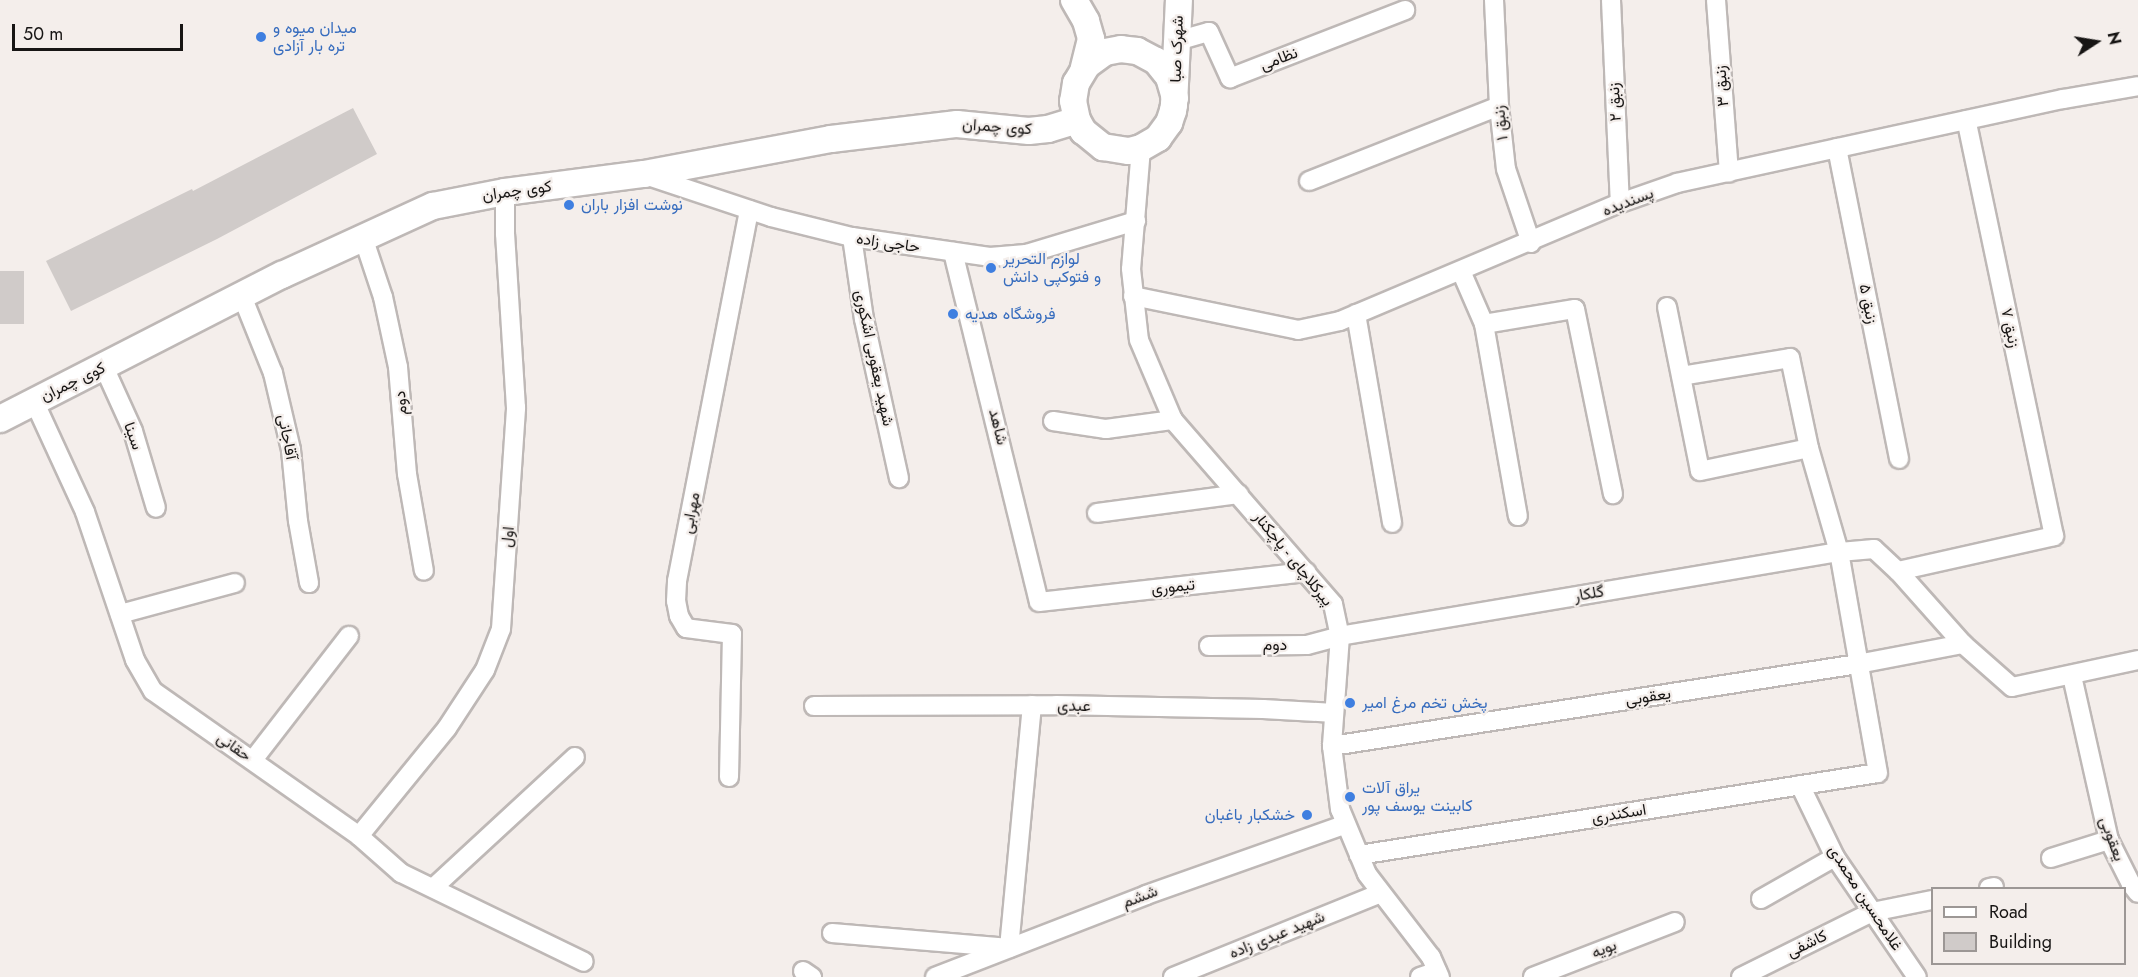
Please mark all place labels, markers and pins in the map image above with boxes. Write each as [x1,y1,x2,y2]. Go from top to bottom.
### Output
place label: میدان میوه و تره بار آزادی [273,18,357,56]
marker: میدان میوه و تره بار آزادی [254,30,268,44]
place label: نوشت افزار باران [581,195,683,215]
marker: نوشت افزار باران [562,198,576,212]
place label: لوازم التحریر و فتوکپی دانش [1003,249,1101,287]
marker: لوازم التحریر و فتوکپی دانش [984,261,998,275]
place label: فروشگاه هدیه [965,304,1056,324]
marker: فروشگاه هدیه [946,307,960,321]
place label: پخش تخم مرغ امیر [1362,693,1487,713]
marker: پخش تخم مرغ امیر [1343,696,1357,710]
place label: یراق آلات کابینت یوسف پور [1362,778,1473,816]
marker: یراق آلات کابینت یوسف پور [1343,790,1357,804]
place label: خشکبار باغبان [1205,805,1295,825]
marker: خشکبار باغبان [1300,808,1314,822]

